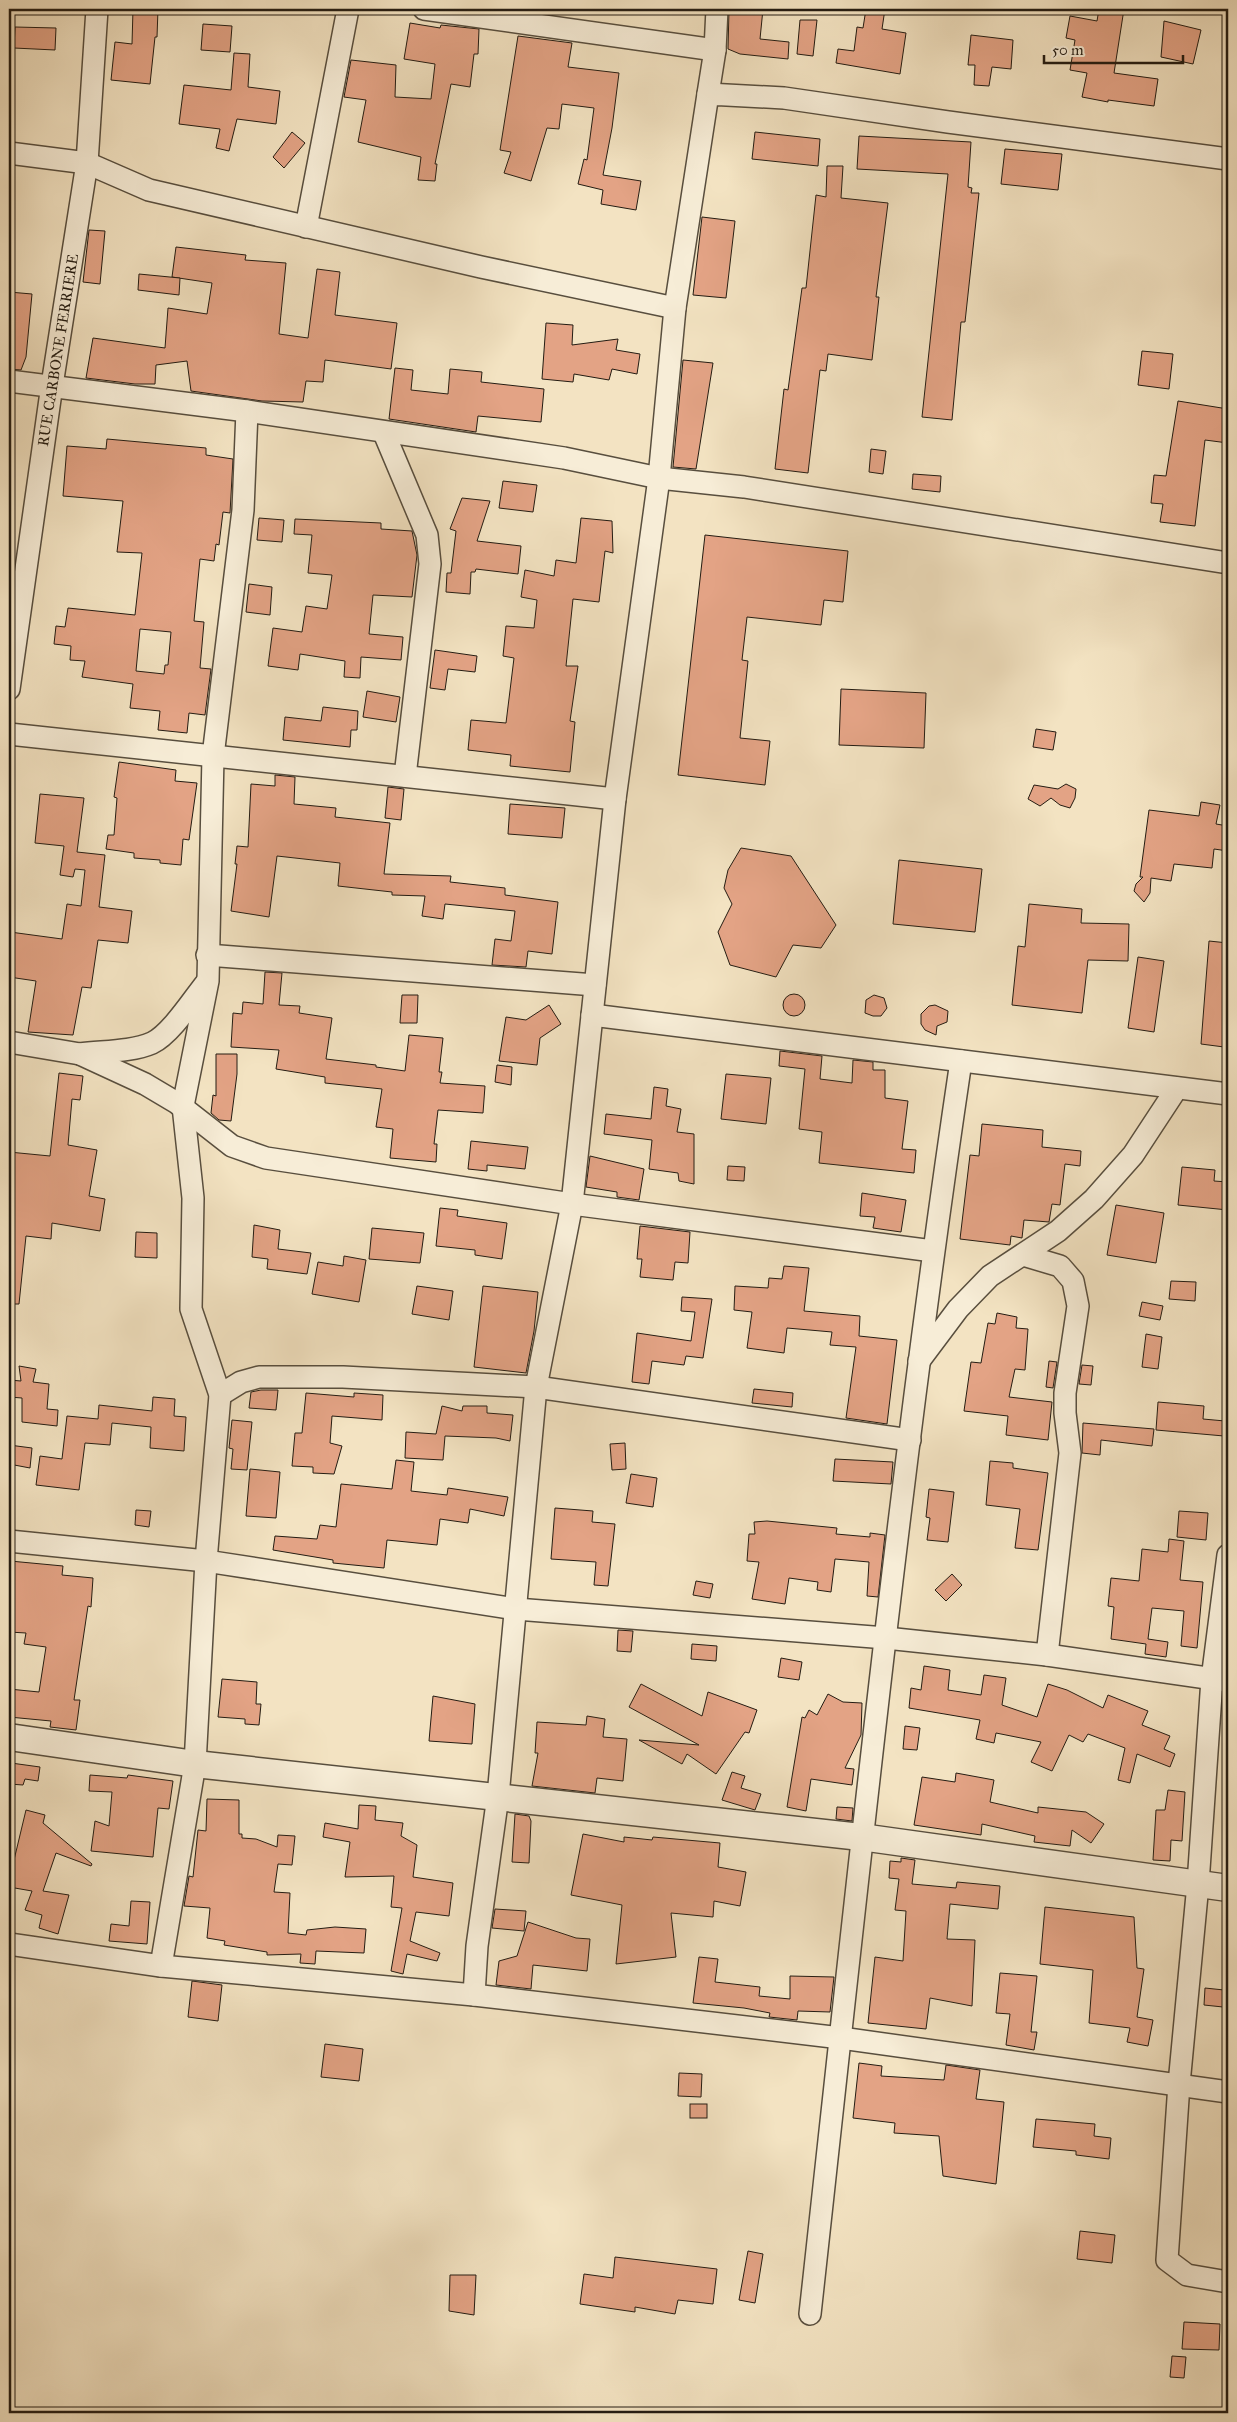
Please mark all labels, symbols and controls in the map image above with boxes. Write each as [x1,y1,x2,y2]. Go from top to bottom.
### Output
scale bar [1044,32,1183,64]
text: 50 m [1052,41,1084,59]
street label: RUE CARBONE FERRIERE [34,252,82,448]

